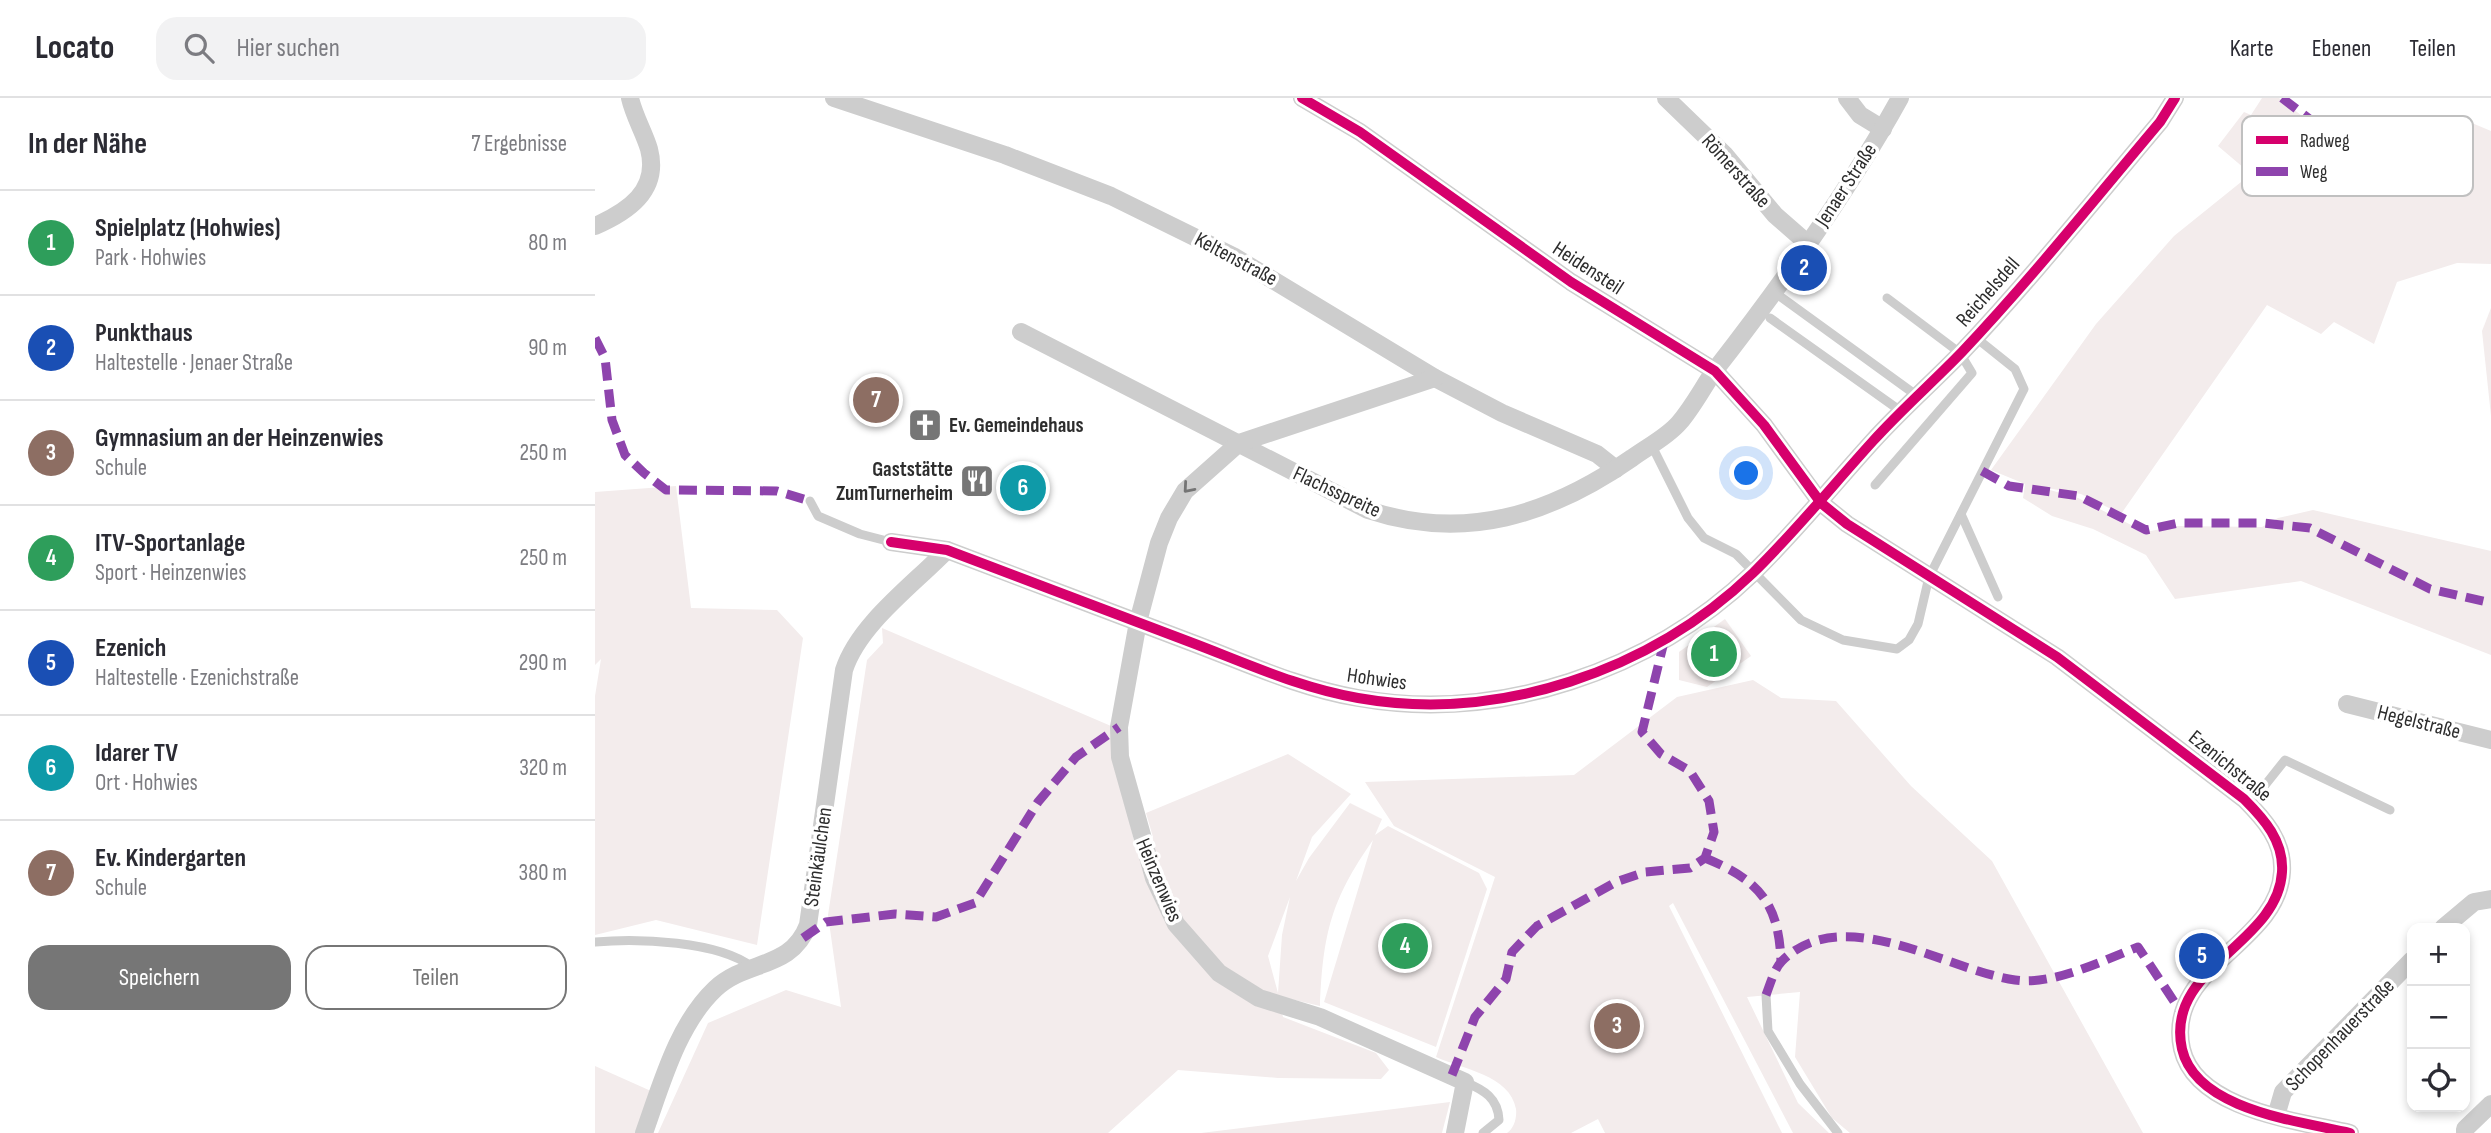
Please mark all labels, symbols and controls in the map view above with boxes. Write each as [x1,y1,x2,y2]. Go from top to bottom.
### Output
search box [156,17,646,80]
text: Locato [35,28,114,68]
icon: search [180,29,218,67]
text: Hier suchen [236,33,340,64]
text: Karte [2230,34,2274,63]
text: Ebenen [2312,34,2371,63]
text: Teilen [2409,34,2456,63]
legend [2242,116,2473,196]
text: In der Nähe [28,126,147,162]
street label: Römerstraße [1696,129,1776,213]
text: 7 Ergebnisse [471,130,567,158]
text: Radweg [2300,130,2350,153]
street label: Jenaer Straße [1809,139,1882,232]
text: Weg [2300,161,2328,184]
text: Spielplatz (Hohwies) [95,213,281,244]
street label: Keltenstraße [1190,227,1282,291]
text: 1 [46,229,56,257]
text: 80 m [528,229,567,257]
street label: Heidensteil [1548,236,1628,300]
pin: 2 [1781,242,1827,294]
text: Park · Hohwies [95,244,206,272]
street label: Reichelsdell [1951,252,2025,332]
text: Punkthaus [95,318,193,349]
text: 2 [46,334,56,362]
text: 90 m [528,334,567,362]
text: Haltestelle · Jenaer Straße [95,349,293,377]
pin: 7 [853,374,899,426]
church icon: Ev. Gemeindehaus [906,406,944,444]
place label: Ev. Gemeindehaus [949,413,1083,438]
text: Gymnasium an der Heinzenwies [95,423,384,454]
text: 3 [46,439,56,467]
text: 250 m [520,439,567,467]
text: Schule [95,454,147,482]
your location [1729,456,1763,490]
place label: Gaststätte ZumTurnerheim [836,457,953,506]
street label: Flachsspreite [1289,461,1385,523]
restaurant icon: Gaststätte ZumTurnerheim [958,462,996,500]
pin: 6 [1000,462,1046,514]
one-way arrow [1184,480,1196,493]
text: ITV-Sportanlage [95,528,245,559]
text: 4 [46,544,56,572]
text: 250 m [520,544,567,572]
text: Sport · Heinzenwies [95,559,246,587]
pin: 1 [1691,628,1737,680]
text: Ezenich [95,633,166,664]
text: 5 [46,649,56,677]
text: 290 m [519,649,567,677]
street label: Hohwies [1346,662,1408,696]
text: Haltestelle · Ezenichstraße [95,664,299,692]
street label: Hegelstraße [2375,700,2463,744]
street label: Ezenichstraße [2183,725,2277,807]
text: Idarer TV [95,738,178,769]
text: 6 [46,754,56,782]
text: 320 m [519,754,567,782]
text: Ort · Hohwies [95,769,198,797]
street label: Steinkäulchen [799,806,837,908]
street label: Heinzenwies [1130,834,1188,926]
text: Ev. Kindergarten [95,843,246,874]
text: 7 [46,859,56,887]
text: 380 m [519,859,567,887]
text: Schule [95,874,147,902]
pin: 4 [1382,920,1428,972]
map controls [2407,923,2470,1112]
button: + [2407,923,2470,986]
pin: 5 [2179,930,2225,982]
button: Speichern [28,945,291,1010]
button: Teilen [305,945,567,1010]
street label: Schopenhauerstraße [2280,974,2400,1096]
button: − [2407,986,2470,1049]
pin: 3 [1594,1000,1640,1052]
button: locate [2407,1049,2470,1112]

